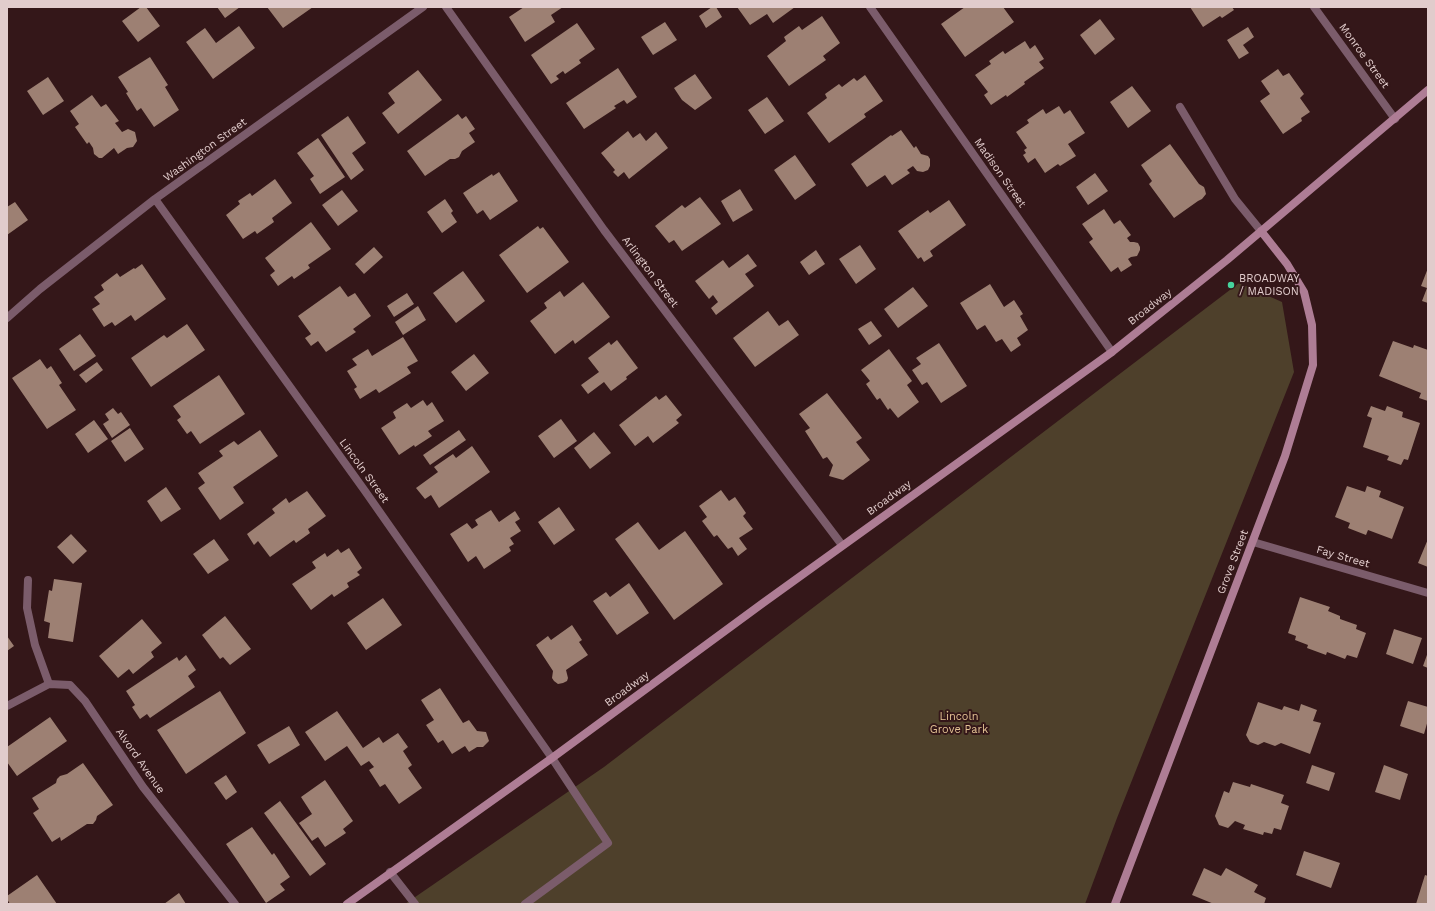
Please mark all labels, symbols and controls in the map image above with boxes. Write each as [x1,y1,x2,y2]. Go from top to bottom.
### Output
street label: Monroe Street [1336,21,1392,91]
street label: Washington Street [161,115,249,185]
street label: Madison Street [971,136,1029,210]
street label: Arlington Street [619,234,681,310]
place label: BROADWAY / MADISON [1239,272,1299,298]
marker: BROADWAY / MADISON [1226,280,1236,290]
street label: Broadway [1125,286,1175,328]
street label: Lincoln Street [336,436,392,506]
street label: Broadway [864,477,914,519]
street label: Grove Street [1215,528,1251,596]
street label: Fay Street [1315,543,1371,571]
street label: Broadway [602,668,652,710]
park label: Lincoln Grove Park [930,710,988,736]
street label: Alvord Avenue [113,726,167,796]

